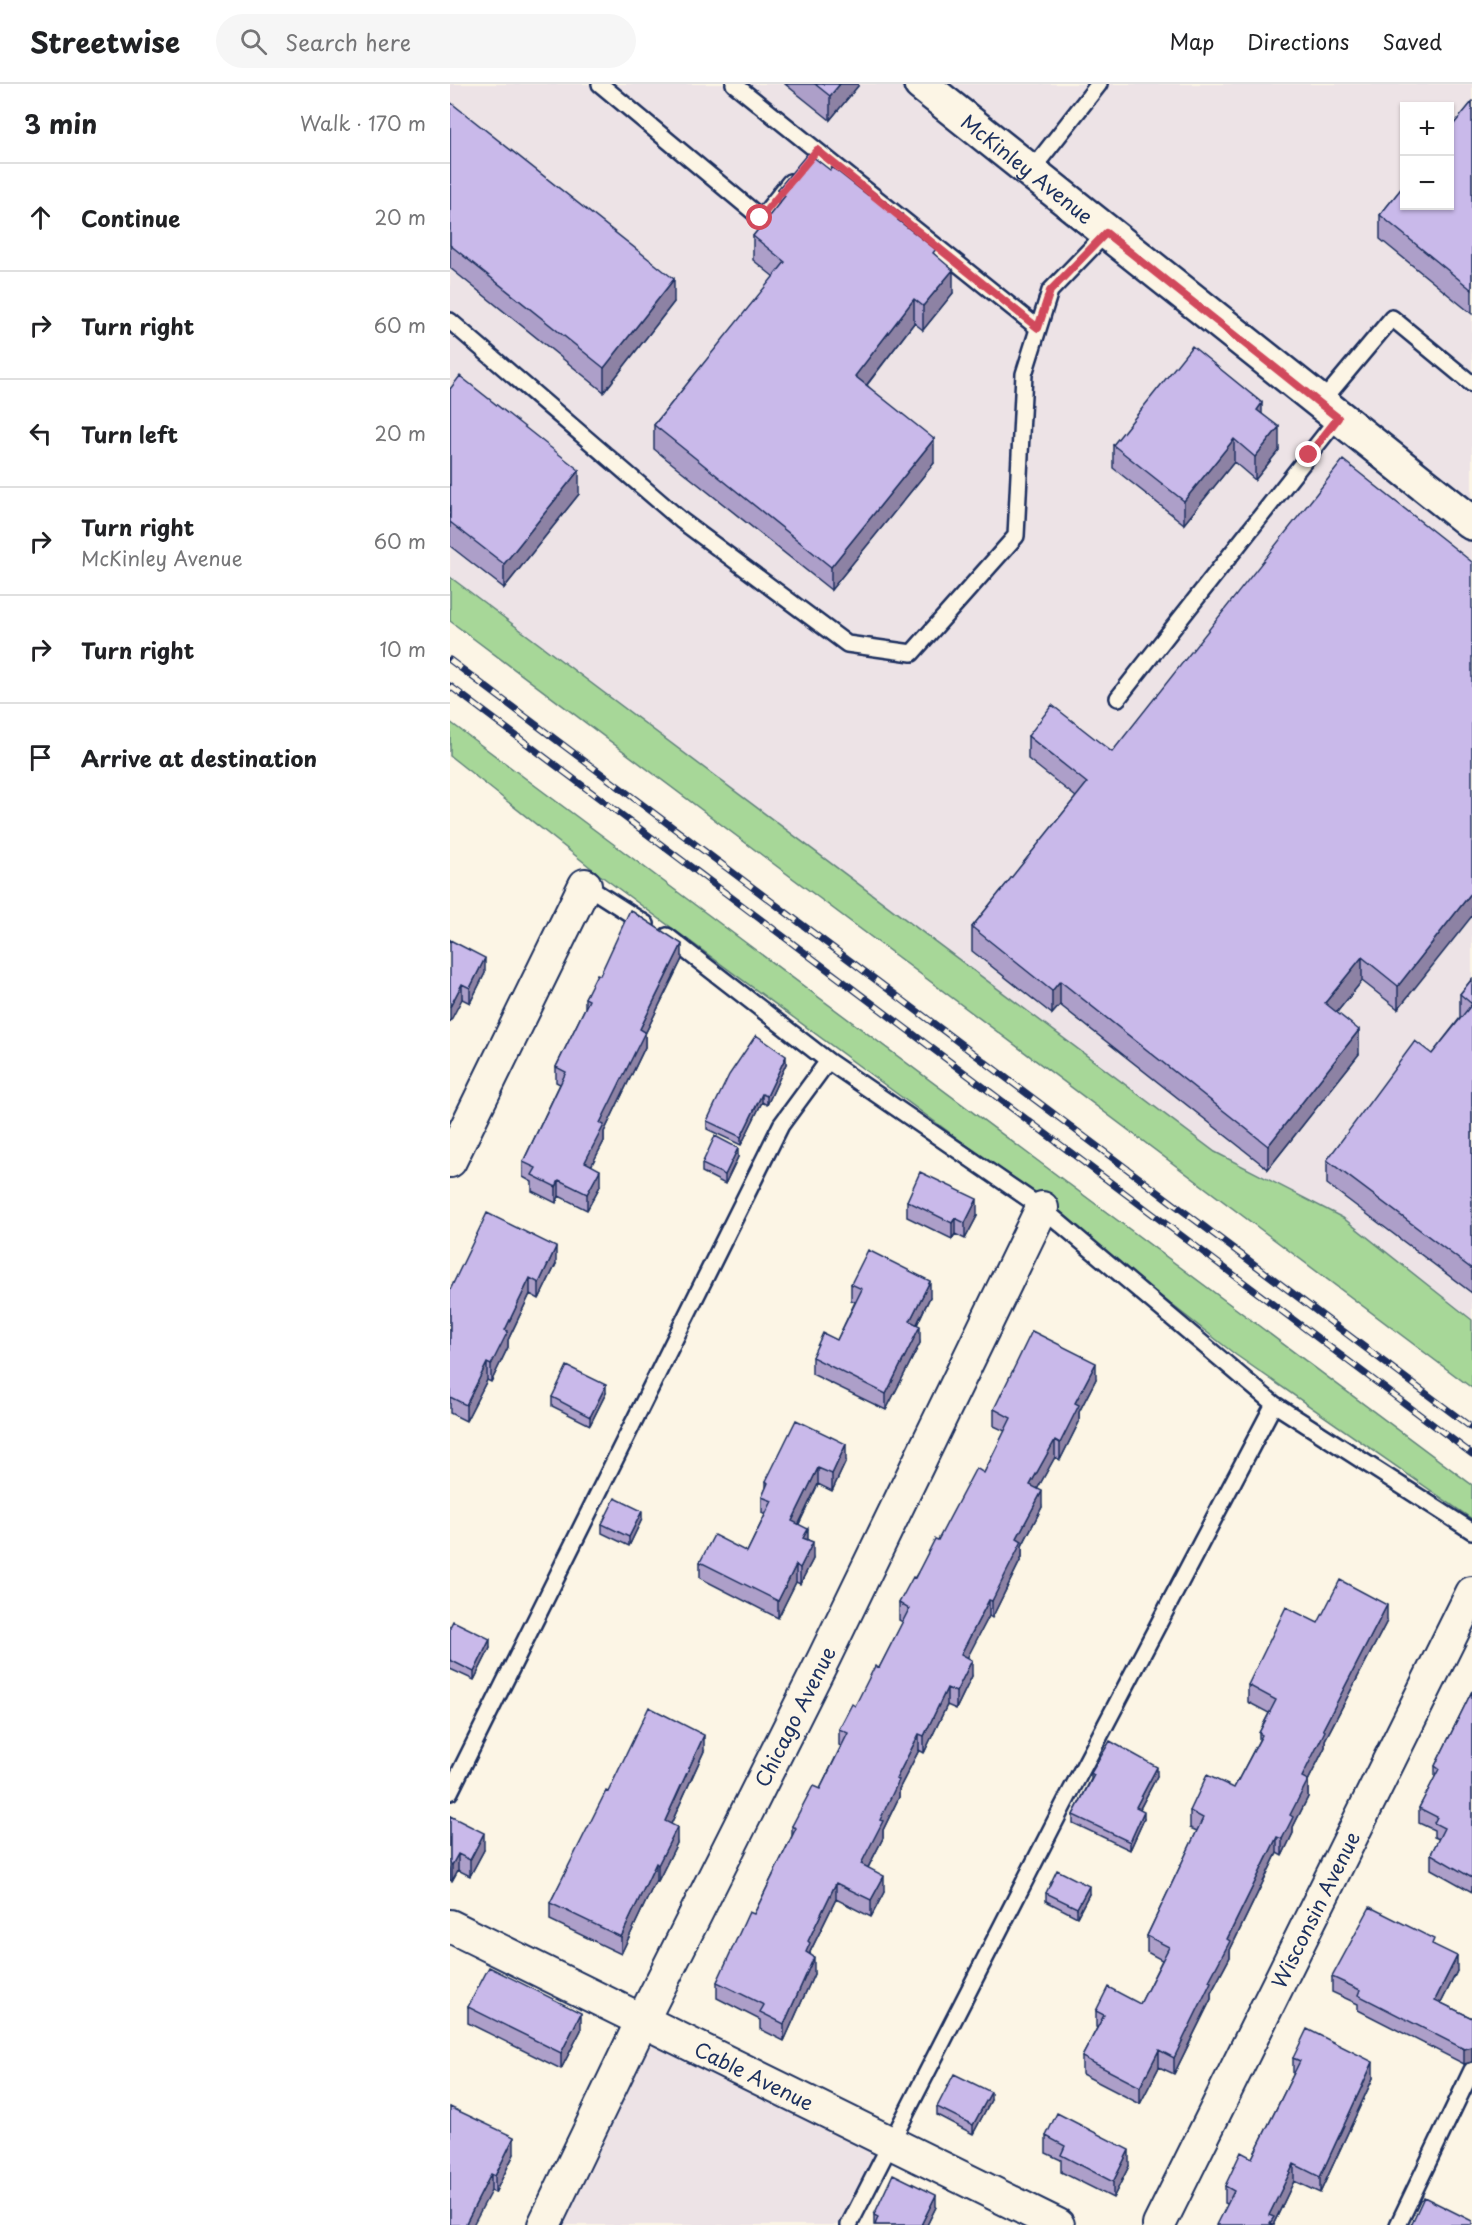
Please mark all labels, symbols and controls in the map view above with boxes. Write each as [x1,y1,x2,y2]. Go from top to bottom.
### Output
search box [216,14,636,68]
text: Streetwise [30,20,180,63]
icon: search [237,25,270,58]
text: Search here [285,25,411,58]
text: Map [1169,25,1214,57]
text: Directions [1247,25,1349,57]
text: Saved [1382,25,1442,57]
map controls [1400,102,1454,210]
button: + [1400,102,1454,156]
text: 3 min [24,104,97,143]
street label: McKinley Avenue [955,107,1100,231]
text: Walk · 170 m [300,108,426,138]
button: − [1400,156,1454,210]
icon: ahead [24,201,57,234]
text: Continue [81,201,180,234]
text: 20 m [374,202,426,232]
route start [746,204,772,230]
icon: right [24,309,57,342]
text: Turn right [81,309,194,342]
text: 60 m [374,310,426,340]
icon: left [24,417,57,450]
text: Turn left [81,417,178,450]
text: 20 m [374,418,426,448]
route end [1295,441,1321,467]
text: Turn right [81,510,194,543]
icon: right [24,525,57,558]
text: 60 m [374,526,426,556]
text: McKinley Avenue [81,543,243,573]
icon: right [24,633,57,666]
text: Turn right [81,633,194,666]
text: 10 m [379,634,426,664]
icon: arrive [24,741,57,774]
text: Arrive at destination [81,741,317,774]
street label: Chicago Avenue [747,1641,843,1792]
street label: Wisconsin Avenue [1264,1826,1367,1993]
street label: Cable Avenue [689,2034,819,2118]

